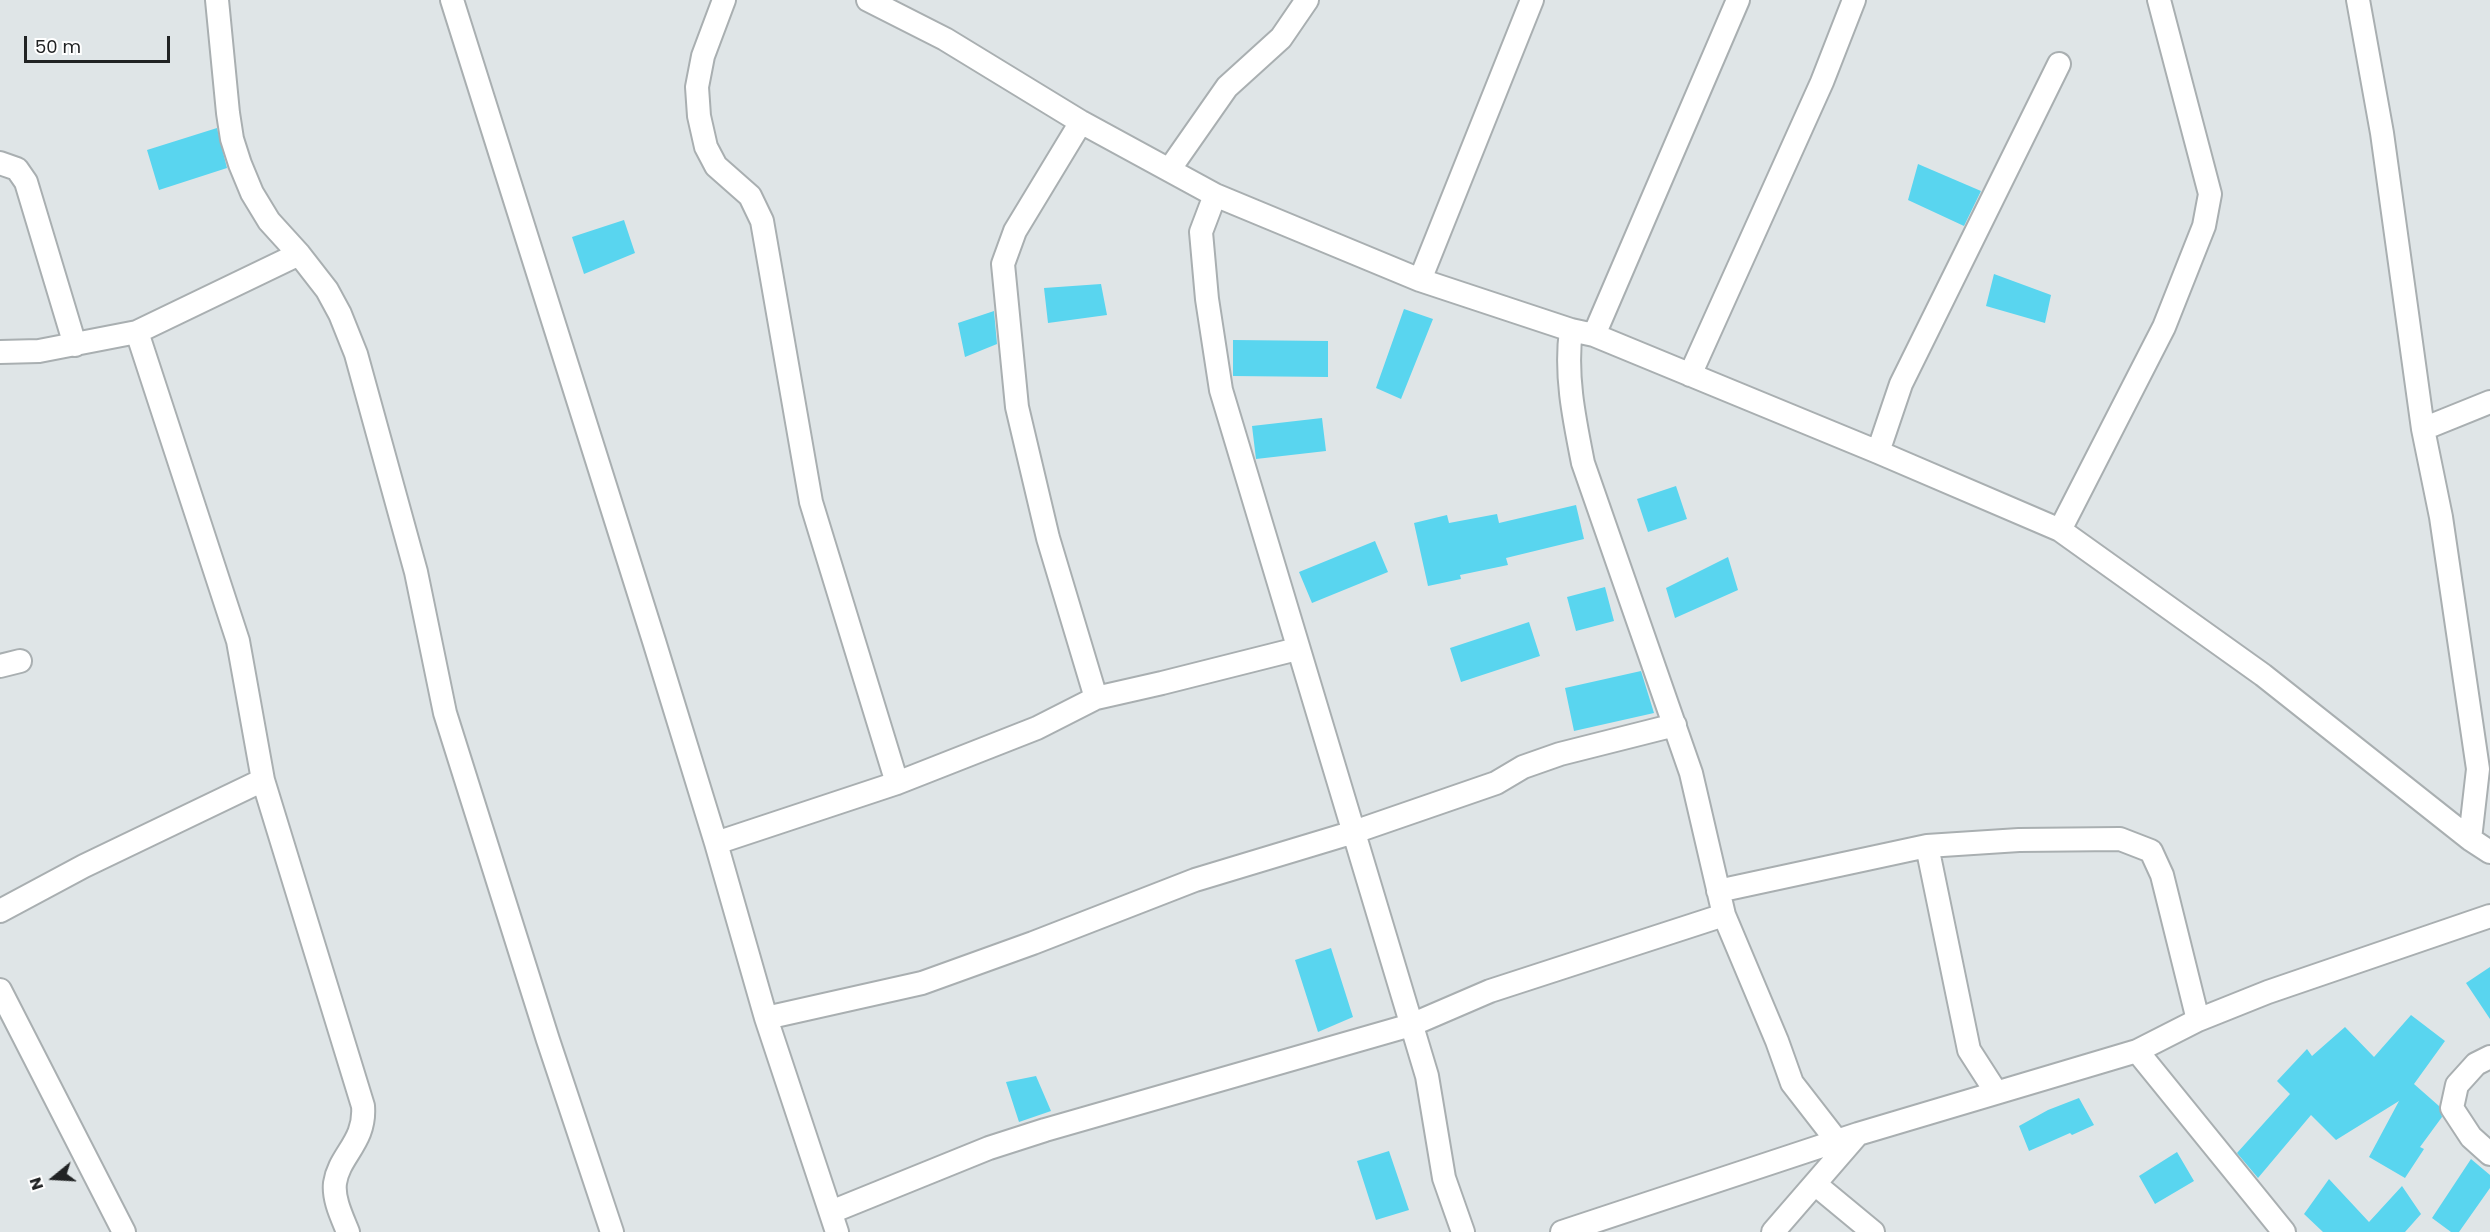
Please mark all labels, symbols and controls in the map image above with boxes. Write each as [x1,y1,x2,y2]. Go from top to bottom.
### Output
scale bar [27,24,172,62]
text: 50 m [35,34,81,59]
north arrow [24,1148,84,1208]
text: N [24,1174,49,1193]

